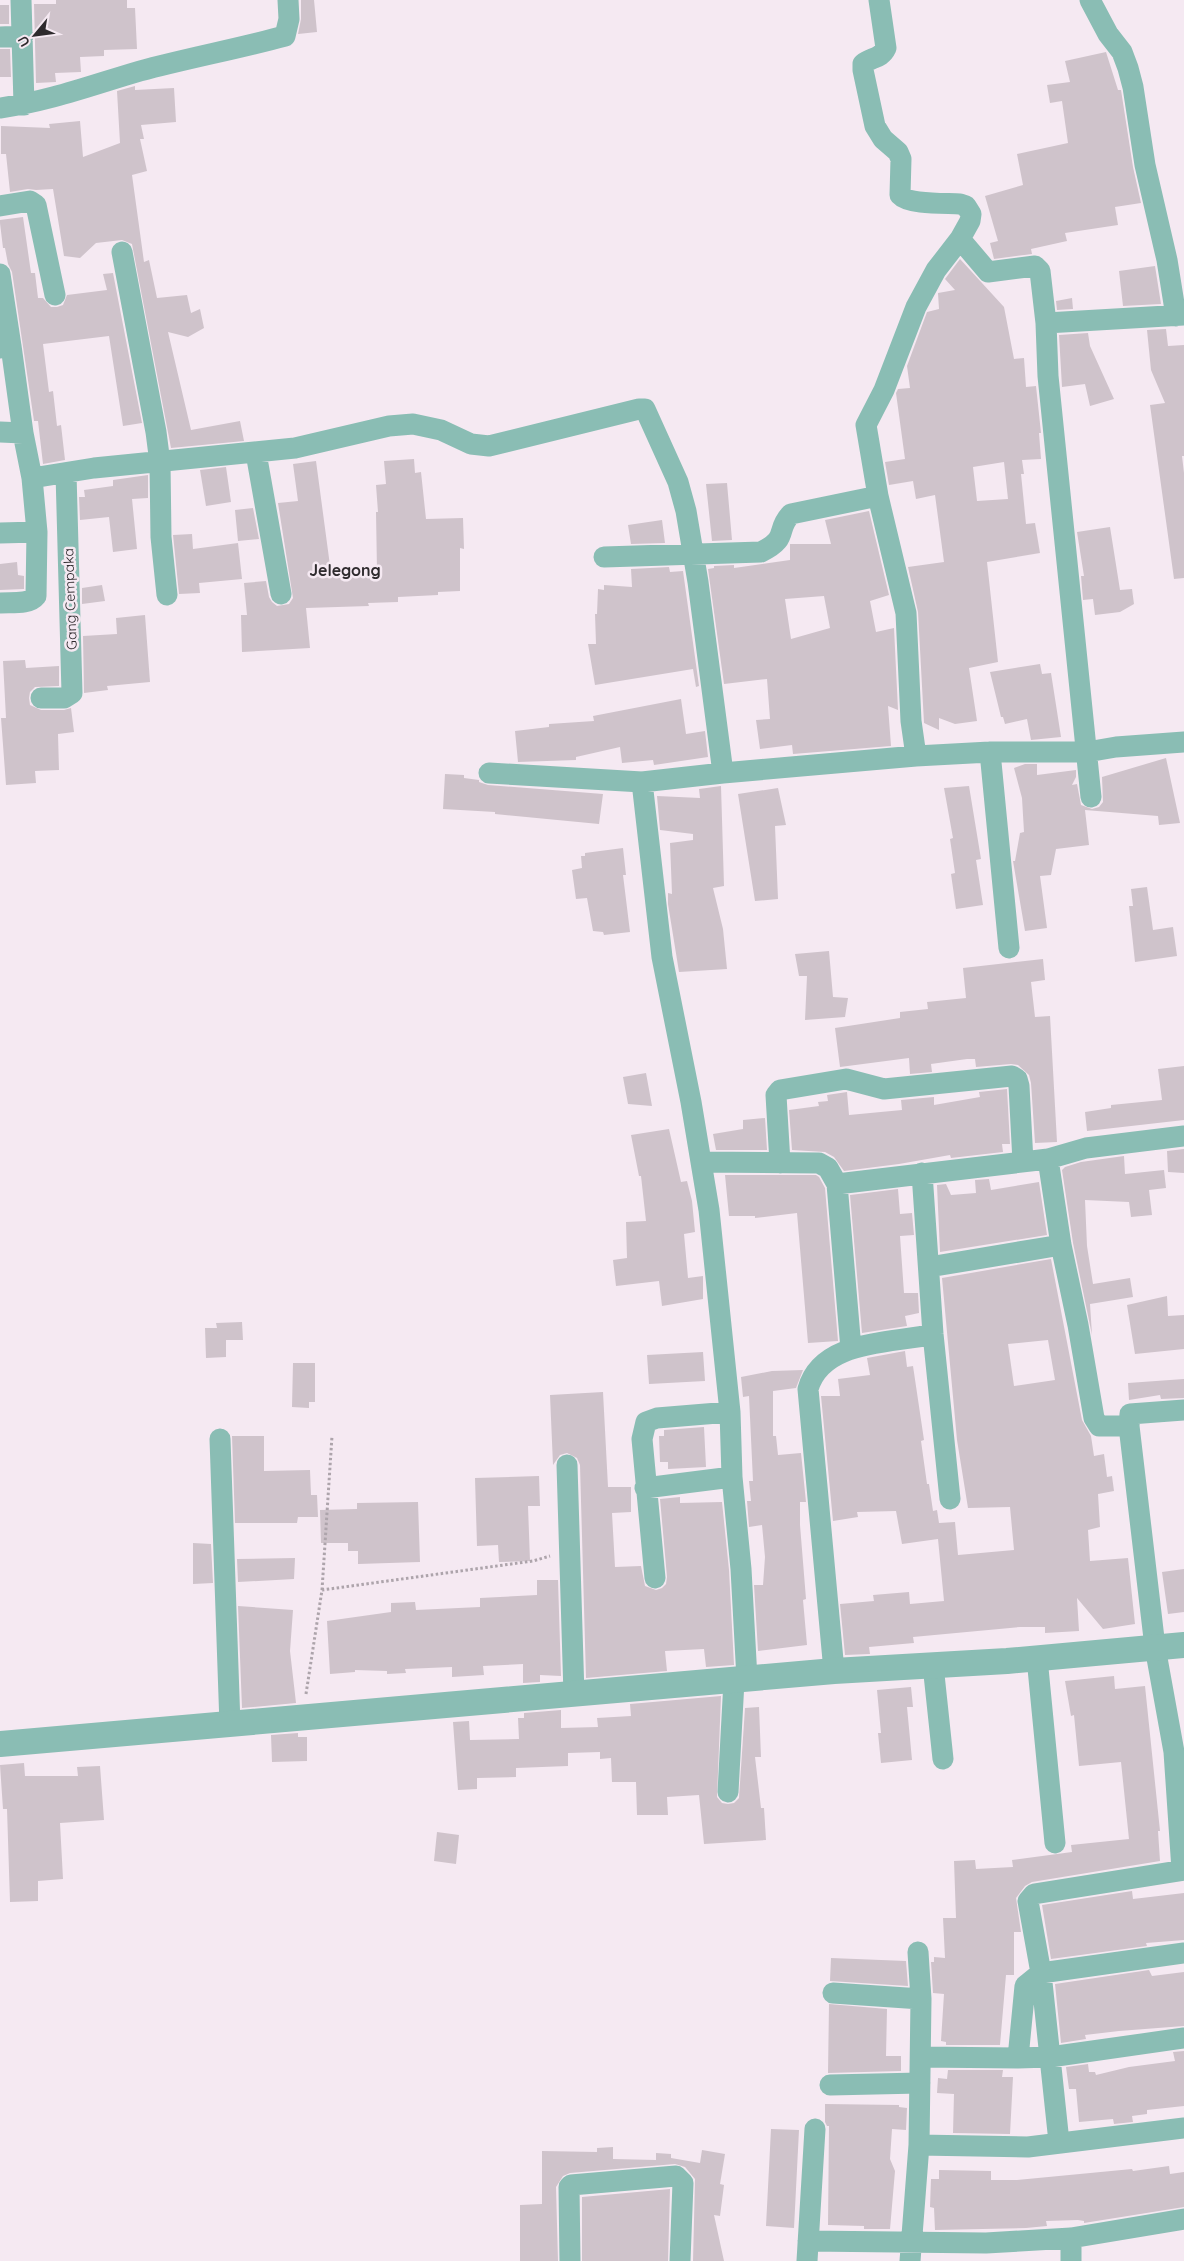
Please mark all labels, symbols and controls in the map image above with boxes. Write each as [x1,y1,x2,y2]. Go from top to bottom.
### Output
north arrow [10,10,60,60]
text: U [13,33,34,50]
street label: Gang Cempaka [59,548,81,650]
district label: Jelegong [309,560,381,580]

